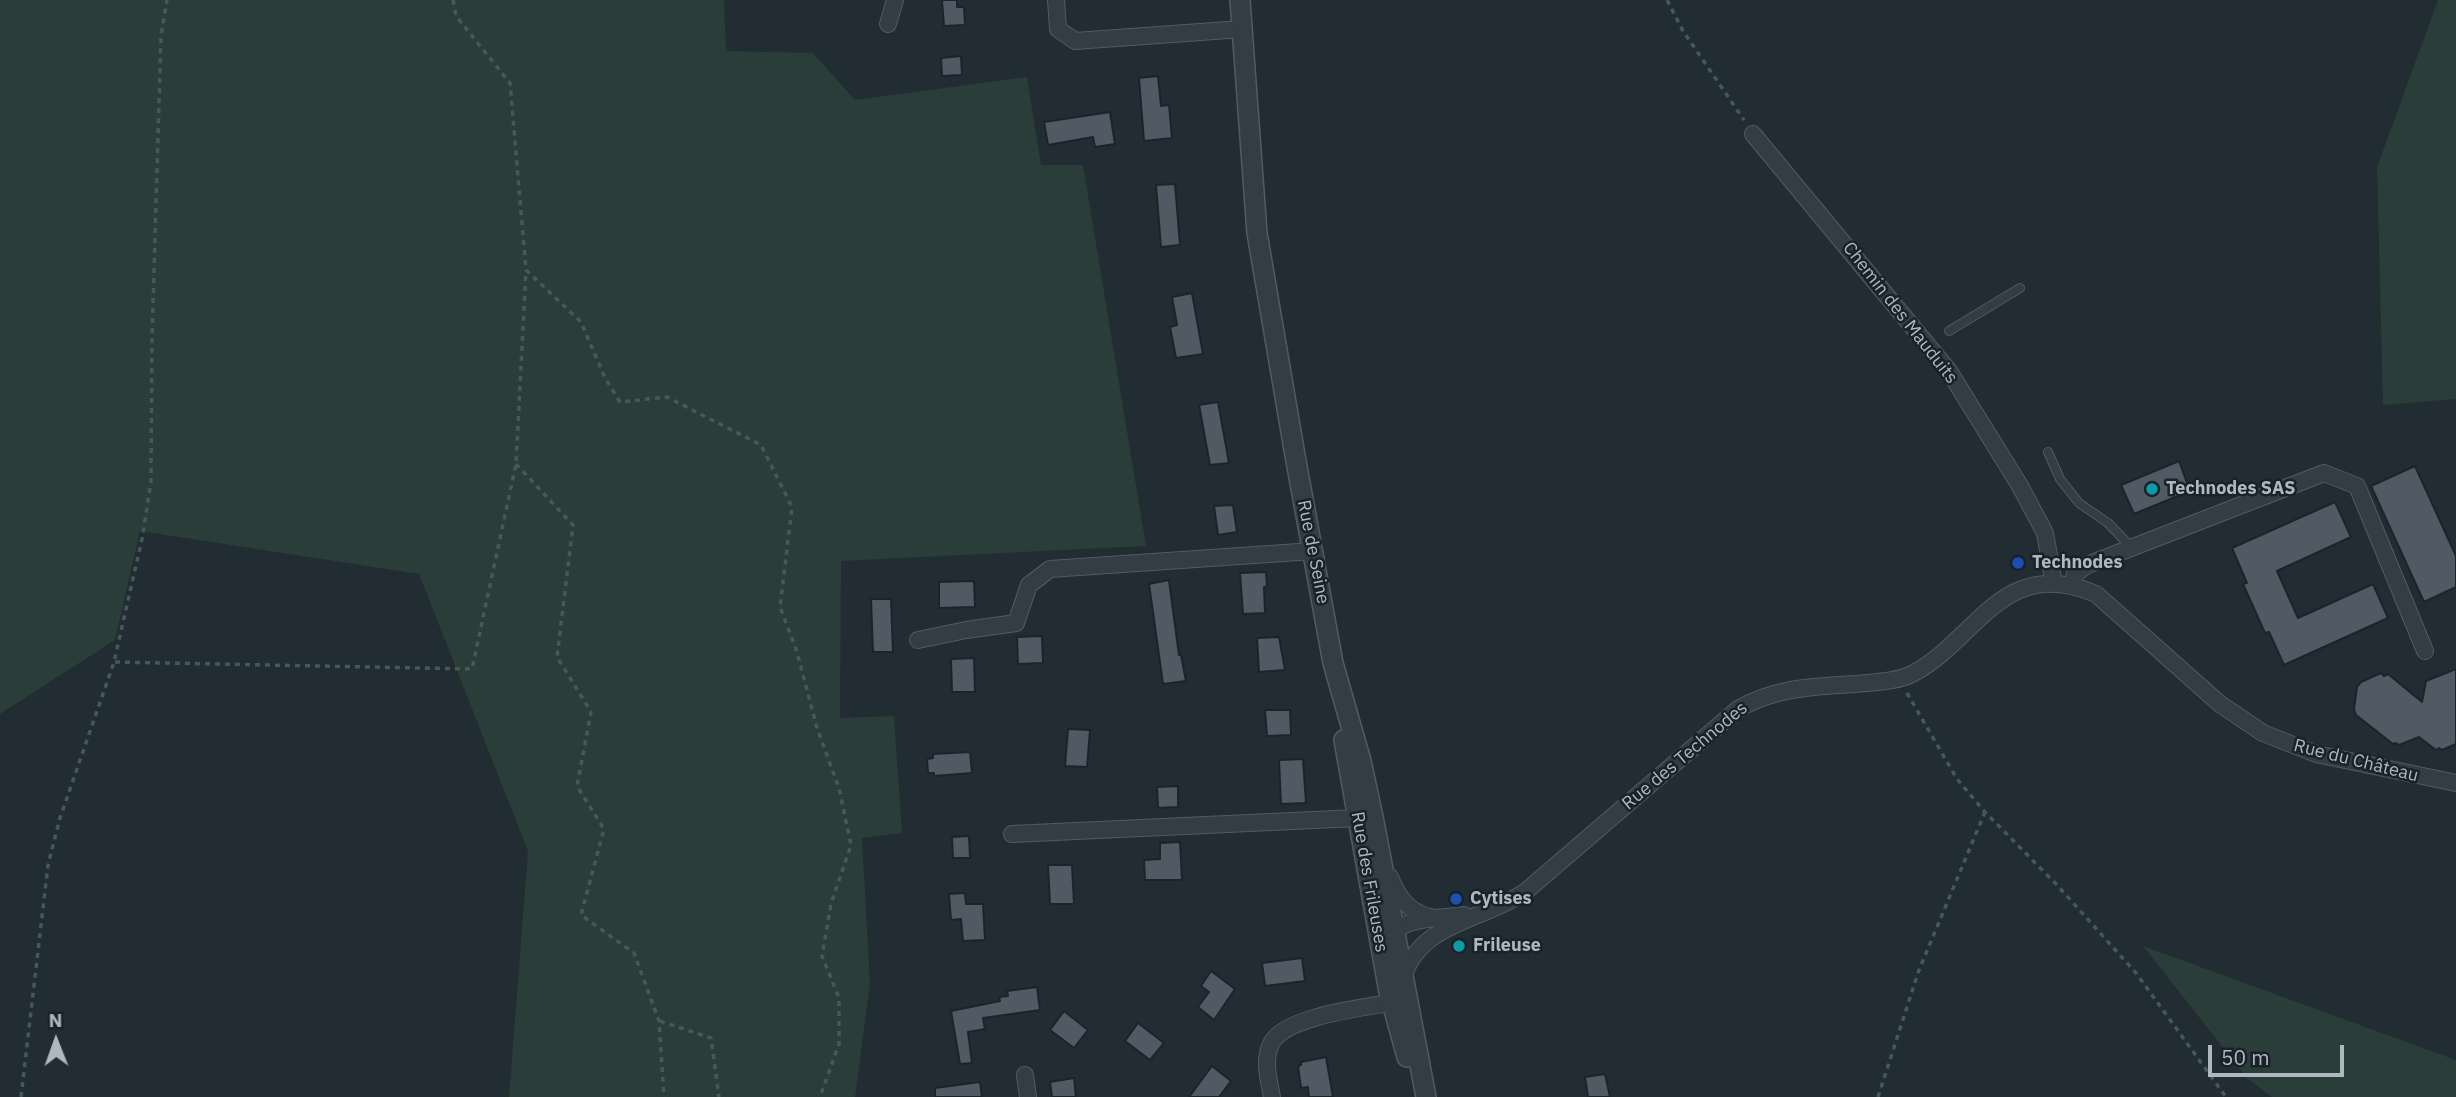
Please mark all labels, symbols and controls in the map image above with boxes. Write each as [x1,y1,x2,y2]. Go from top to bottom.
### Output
street label: Chemin des Mauduits [1838,238,1962,388]
place label: Technodes SAS [2166,478,2296,500]
marker: Technodes SAS [2144,481,2160,497]
street label: Rue de Seine [1292,498,1334,606]
place label: Technodes [2032,552,2123,574]
marker: Technodes [2010,555,2026,571]
street label: Rue des Technodes [1618,697,1752,815]
street label: Rue du Château [2291,735,2421,787]
street label: Rue des Frileuses [1346,810,1392,954]
place label: Cytises [1470,888,1532,910]
marker: Cytises [1448,891,1464,907]
place label: Frileuse [1473,935,1541,957]
marker: Frileuse [1451,938,1467,954]
north arrow [21,1006,91,1076]
text: N [49,1008,63,1032]
scale bar [2211,1030,2348,1074]
text: 50 m [2221,1043,2270,1071]

